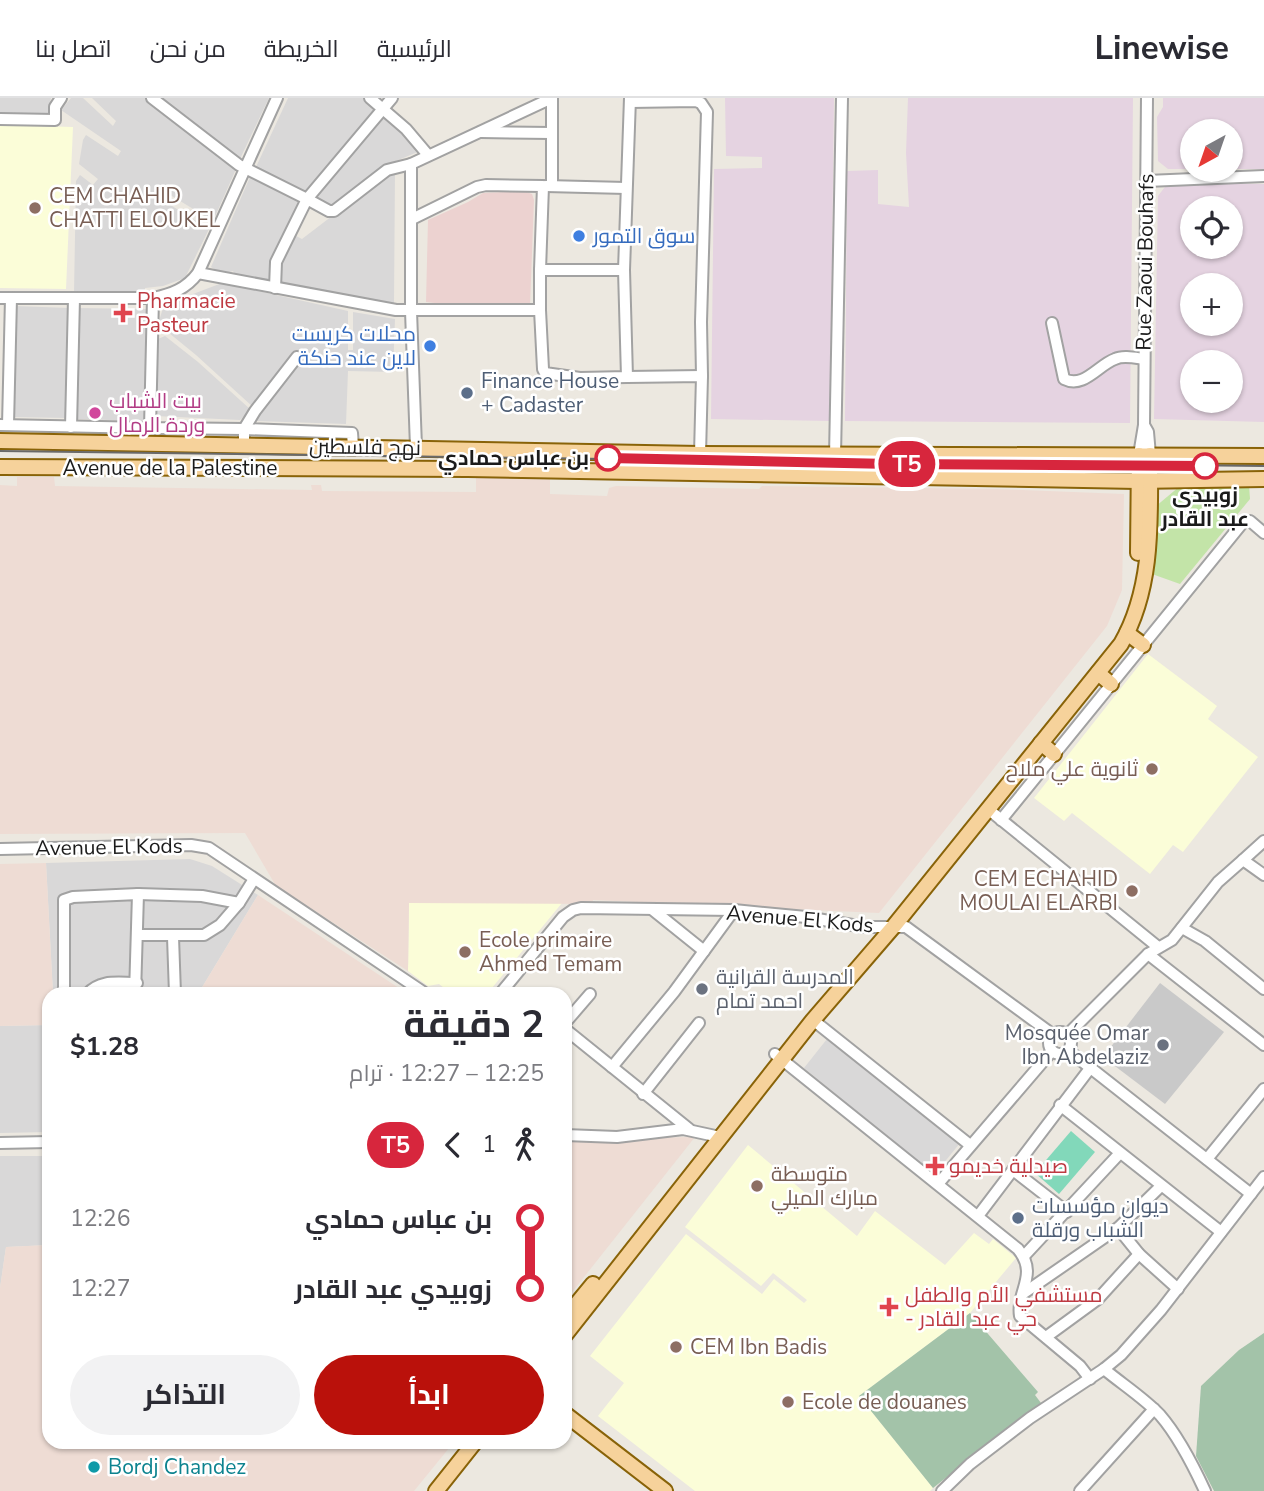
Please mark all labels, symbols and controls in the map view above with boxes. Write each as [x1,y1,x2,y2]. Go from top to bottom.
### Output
text: Linewise [1095,26,1229,71]
text: اتصل بنا [35,33,112,65]
text: من نحن [150,33,226,65]
text: الخريطة [264,33,339,65]
text: الرئيسية [377,33,452,65]
north arrow [1180,119,1242,182]
map controls [1180,119,1243,413]
street label: Rue Zaoui Bouhafs [1129,173,1161,351]
place label: CEM CHAHID CHATTI ELOUKEL [49,182,221,234]
button: locate [1180,196,1243,259]
marker: CEM CHAHID CHATTI ELOUKEL [27,200,43,216]
place label: سوق التمور [592,222,695,250]
marker: سوق التمور [571,228,587,244]
button: + [1180,273,1243,336]
place label: Pharmacie Pasteur [137,287,236,339]
marker: Pharmacie Pasteur [115,305,131,321]
place label: محلات كريست لاين عند حنكة [292,320,416,372]
marker: محلات كريست لاين عند حنكة [422,338,438,354]
button: − [1180,350,1243,413]
place label: Finance House + Cadaster [481,367,619,419]
marker: Finance House + Cadaster [459,385,475,401]
place label: بيت الشباب وردة الرمال [109,387,205,439]
marker: بيت الشباب وردة الرمال [87,405,103,421]
street label: نهج فلسطين [309,432,421,462]
line badge: T5 [876,441,939,487]
place label: بن عباس حمادي [438,444,589,475]
marker: بن عباس حمادي [595,445,621,471]
text: T5 [892,448,922,480]
marker: زوبيدي عبد القادر [1192,453,1218,479]
street label: Avenue de la Palestine [63,454,277,482]
place label: زوبيدي عبد القادر [1160,481,1249,533]
place label: ثانوية علي ملاح [1006,755,1138,785]
marker: ثانوية علي ملاح [1144,761,1160,777]
street label: Avenue El Kods [35,832,183,862]
place label: CEM ECHAHID MOULAI ELARBI [959,865,1118,917]
marker: CEM ECHAHID MOULAI ELARBI [1124,883,1140,899]
street label: Avenue El Kods [725,899,875,939]
place label: Ecole primaire Ahmed Temam [479,926,622,978]
marker: Ecole primaire Ahmed Temam [457,944,473,960]
place label: المدرسة القرانية احمد تمام [716,963,854,1015]
marker: المدرسة القرانية احمد تمام [694,981,710,997]
text: 2 دقيقة [404,999,544,1050]
place label: Mosquée Omar Ibn Abdelaziz [1005,1019,1149,1071]
text: $1.28 [70,1029,139,1064]
marker: Mosquée Omar Ibn Abdelaziz [1155,1037,1171,1053]
text: 12:25 – 12:27 · ترام [349,1058,544,1089]
icon: back [434,1126,472,1164]
icon: walk [506,1126,544,1164]
text: T5 [381,1129,410,1161]
text: 1 [482,1129,496,1160]
place label: صيدلية خديمو [949,1152,1068,1180]
marker: صيدلية خديمو [927,1158,943,1174]
place label: متوسطة مبارك الميلي [771,1160,878,1214]
marker: متوسطة مبارك الميلي [749,1178,765,1194]
place label: ديوان مؤسسات الشباب ورقلة [1032,1192,1169,1244]
text: بن عباس حمادي [305,1202,492,1237]
text: 12:26 [70,1203,130,1234]
marker: ديوان مؤسسات الشباب ورقلة [1010,1210,1026,1226]
text: زوبيدي عبد القادر [294,1272,492,1307]
text: 12:27 [70,1273,130,1304]
place label: مستشفي الأم والطفل - حي عبد القادر [905,1281,1103,1335]
marker: مستشفي الأم والطفل - حي عبد القادر [879,1297,899,1317]
place label: CEM Ibn Badis [690,1333,827,1361]
marker: CEM Ibn Badis [668,1339,684,1355]
button: التذاكر [70,1355,300,1435]
button: ابدأ [314,1355,544,1435]
place label: Ecole de douanes [802,1388,967,1416]
marker: Ecole de douanes [780,1394,796,1410]
place label: Bordj Chandez [108,1453,246,1481]
marker: Bordj Chandez [86,1459,102,1475]

